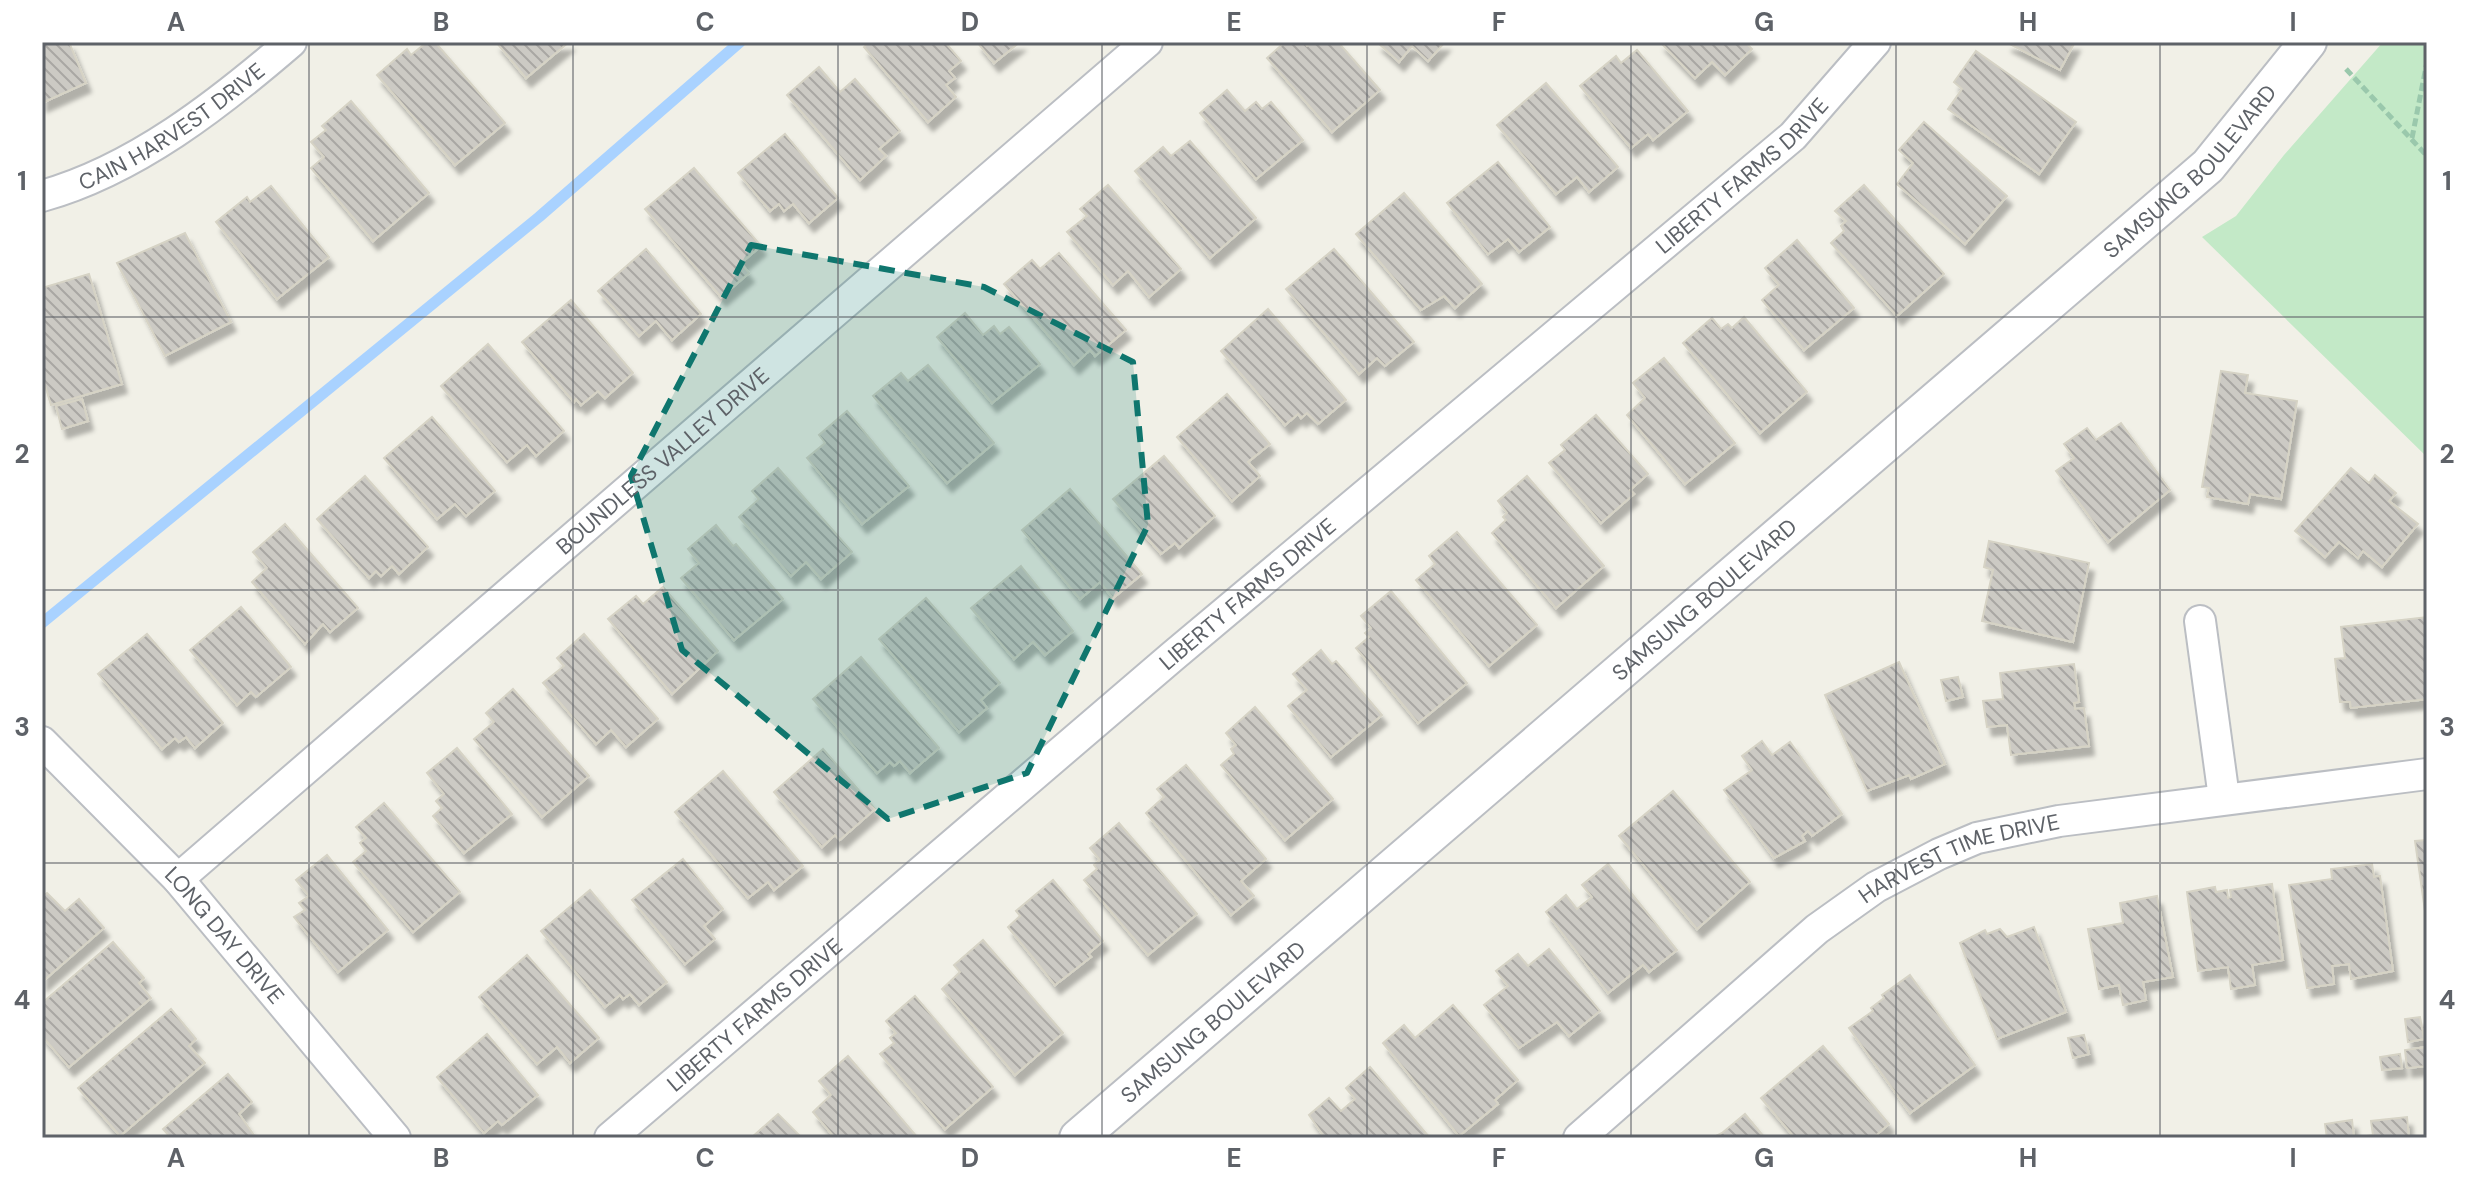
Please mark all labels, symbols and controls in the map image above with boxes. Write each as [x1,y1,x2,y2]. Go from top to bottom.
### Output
text: A [167,5,185,39]
text: B [433,5,449,39]
text: C [695,5,715,39]
text: D [961,5,979,39]
text: E [1226,5,1242,39]
text: F [1492,5,1506,39]
text: G [1754,5,1774,39]
text: H [2019,5,2037,39]
text: I [2289,5,2297,39]
street label: CAIN HARVEST DRIVE [74,56,271,197]
street label: SAMSUNG BOULEVARD [2097,78,2283,264]
street label: LIBERTY FARMS DRIVE [1649,91,1835,260]
text: 1 [17,164,27,198]
text: 1 [2442,164,2452,198]
street label: BOUNDLESS VALLEY DRIVE [550,361,775,561]
text: 2 [14,437,30,471]
text: 2 [2439,437,2455,471]
street label: LIBERTY FARMS DRIVE [1153,511,1342,676]
street label: SAMSUNG BOULEVARD [1606,512,1803,687]
text: 3 [14,710,30,744]
text: 3 [2439,710,2455,744]
street label: HARVEST TIME DRIVE [1853,807,2062,910]
street label: LONG DAY DRIVE [159,860,291,1010]
street label: LIBERTY FARMS DRIVE [661,931,848,1098]
street label: SAMSUNG BOULEVARD [1114,934,1311,1110]
text: 4 [14,983,30,1017]
text: 4 [2439,983,2455,1017]
text: A [167,1141,185,1175]
text: B [433,1141,449,1175]
text: C [695,1141,715,1175]
text: D [961,1141,979,1175]
text: E [1226,1141,1242,1175]
text: F [1492,1141,1506,1175]
text: G [1754,1141,1774,1175]
text: H [2019,1141,2037,1175]
text: I [2289,1141,2297,1175]

